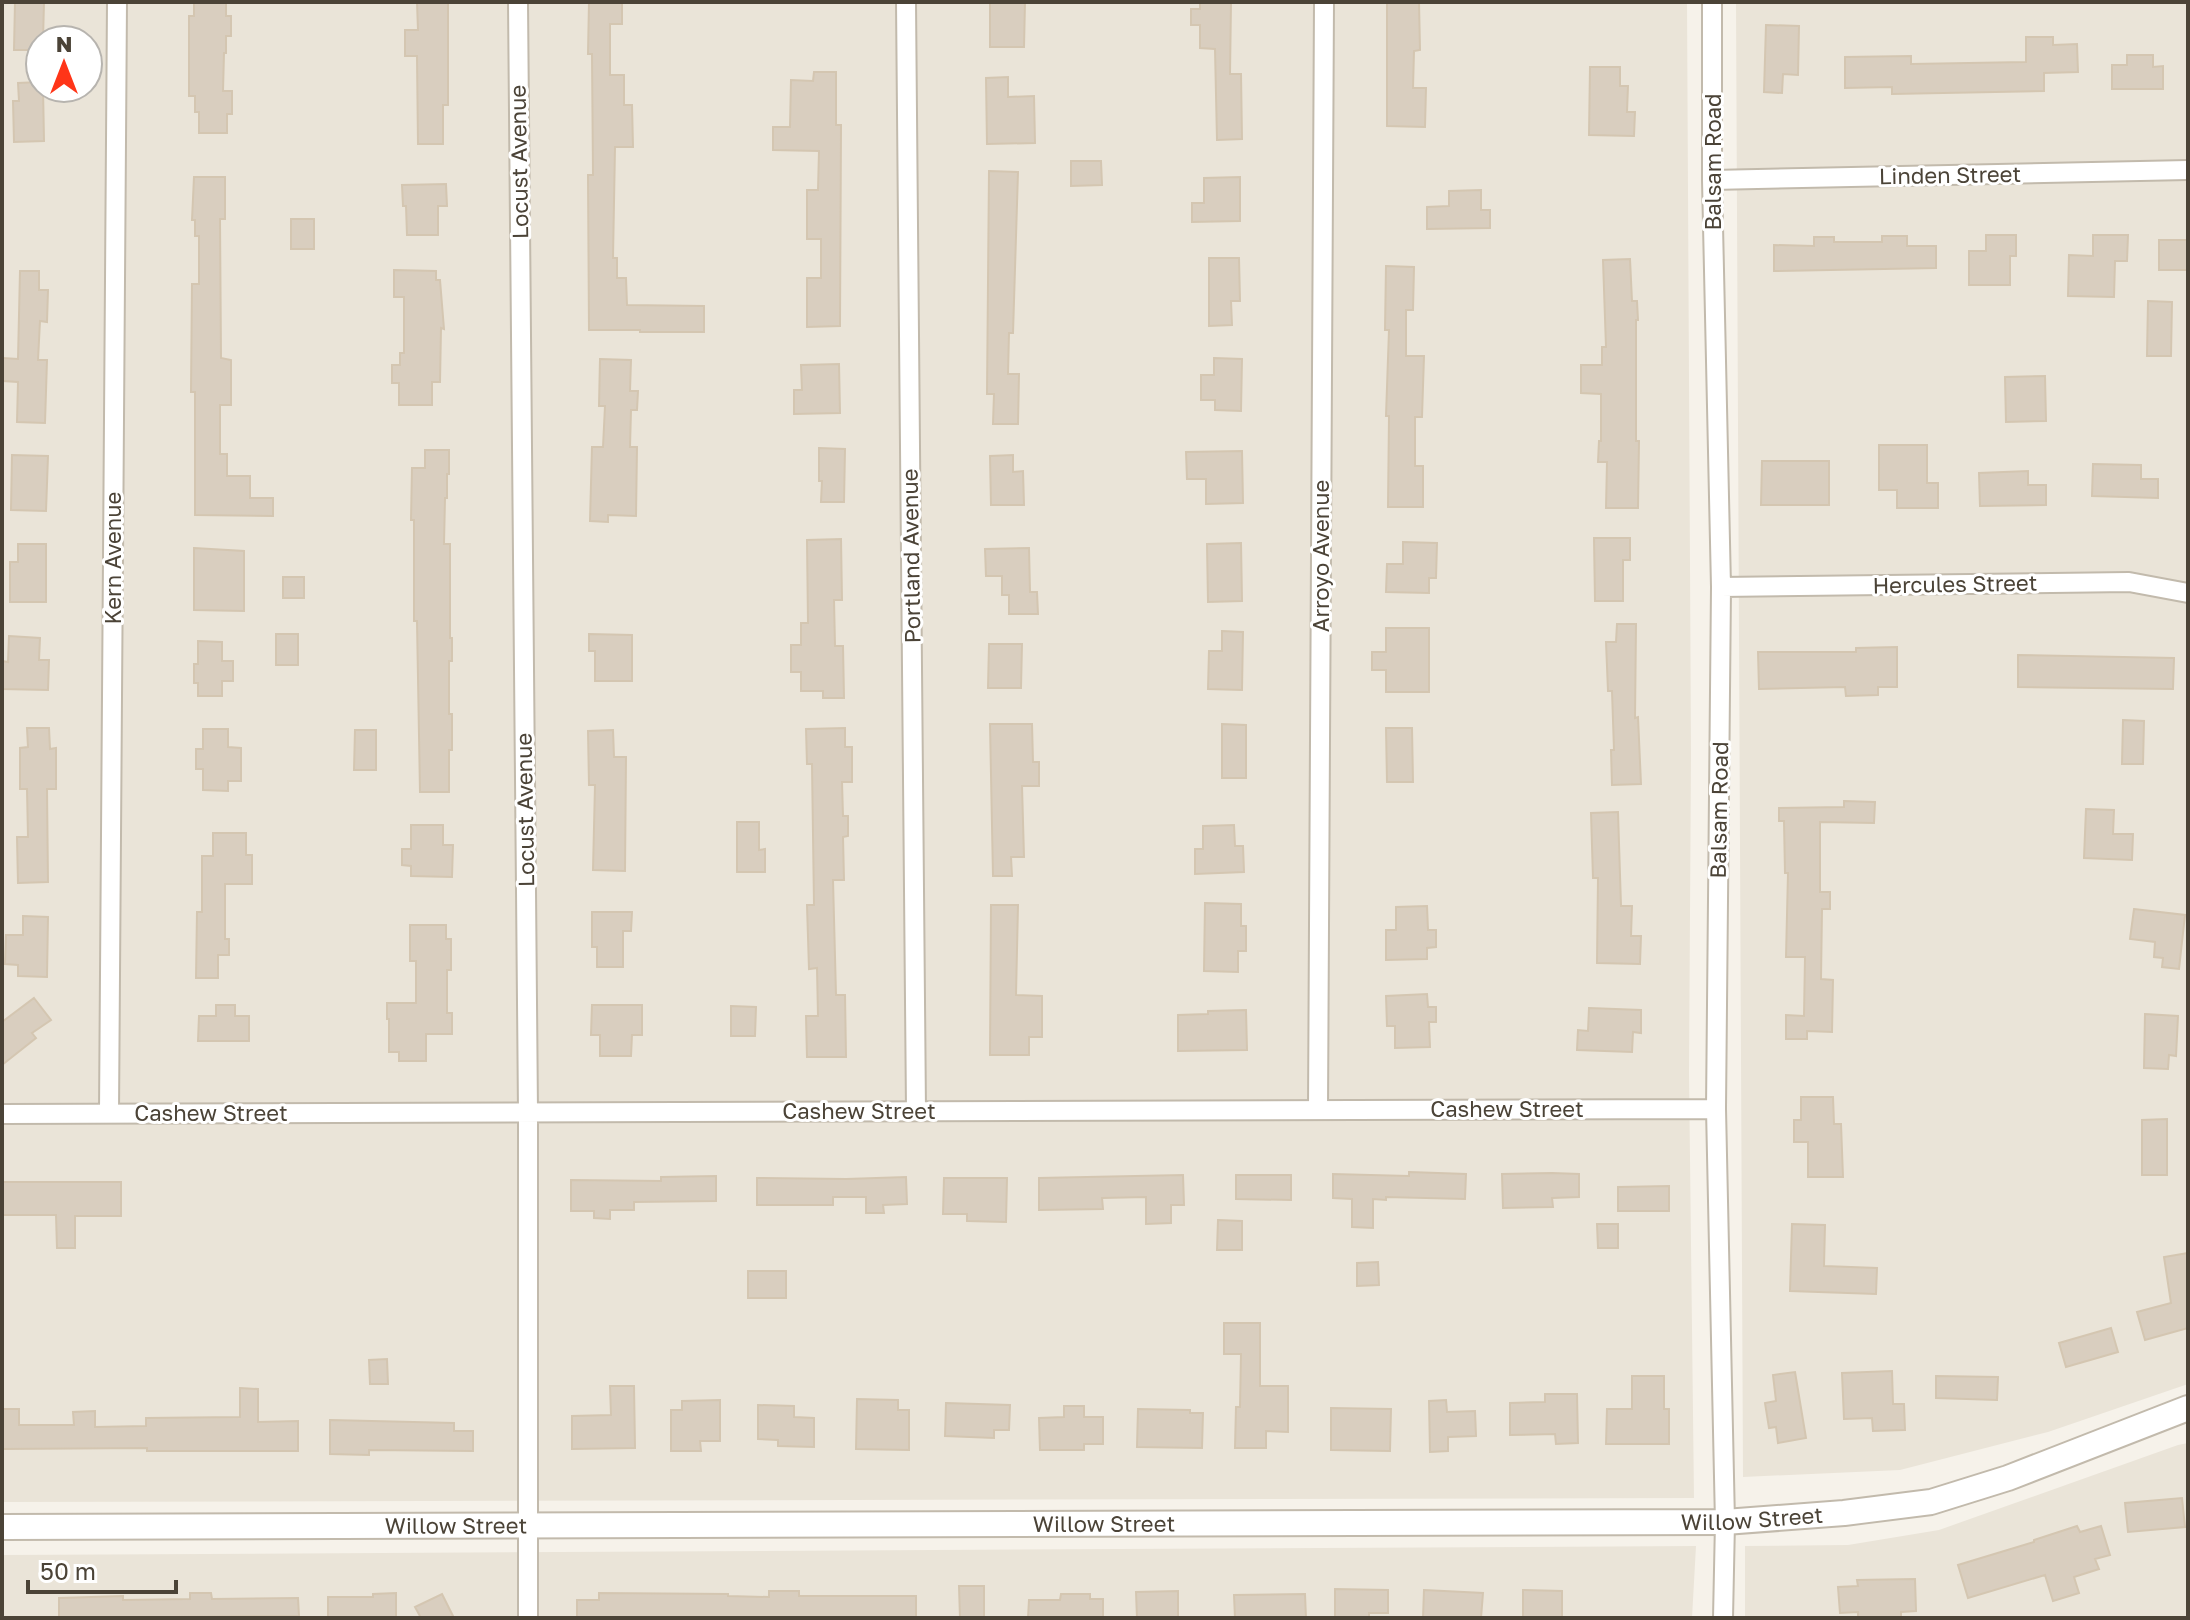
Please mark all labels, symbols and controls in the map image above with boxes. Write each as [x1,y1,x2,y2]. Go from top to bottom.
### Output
north arrow [24,24,104,104]
text: N [56,30,72,57]
street label: Locust Avenue [504,85,533,239]
street label: Balsam Road [1699,93,1726,231]
street label: Linden Street [1879,160,2021,189]
street label: Portland Avenue [895,468,926,644]
street label: Arroyo Avenue [1307,480,1334,632]
street label: Kern Avenue [99,492,126,624]
street label: Hercules Street [1872,569,2038,598]
street label: Locust Avenue [510,733,539,887]
street label: Balsam Road [1704,741,1733,879]
street label: Cashew Street [1430,1095,1584,1122]
street label: Cashew Street [782,1097,936,1124]
street label: Cashew Street [134,1099,288,1126]
street label: Willow Street [1681,1501,1824,1535]
street label: Willow Street [1033,1510,1175,1537]
street label: Willow Street [385,1511,527,1539]
scale bar [28,1544,176,1594]
text: 50 m [40,1556,96,1585]

